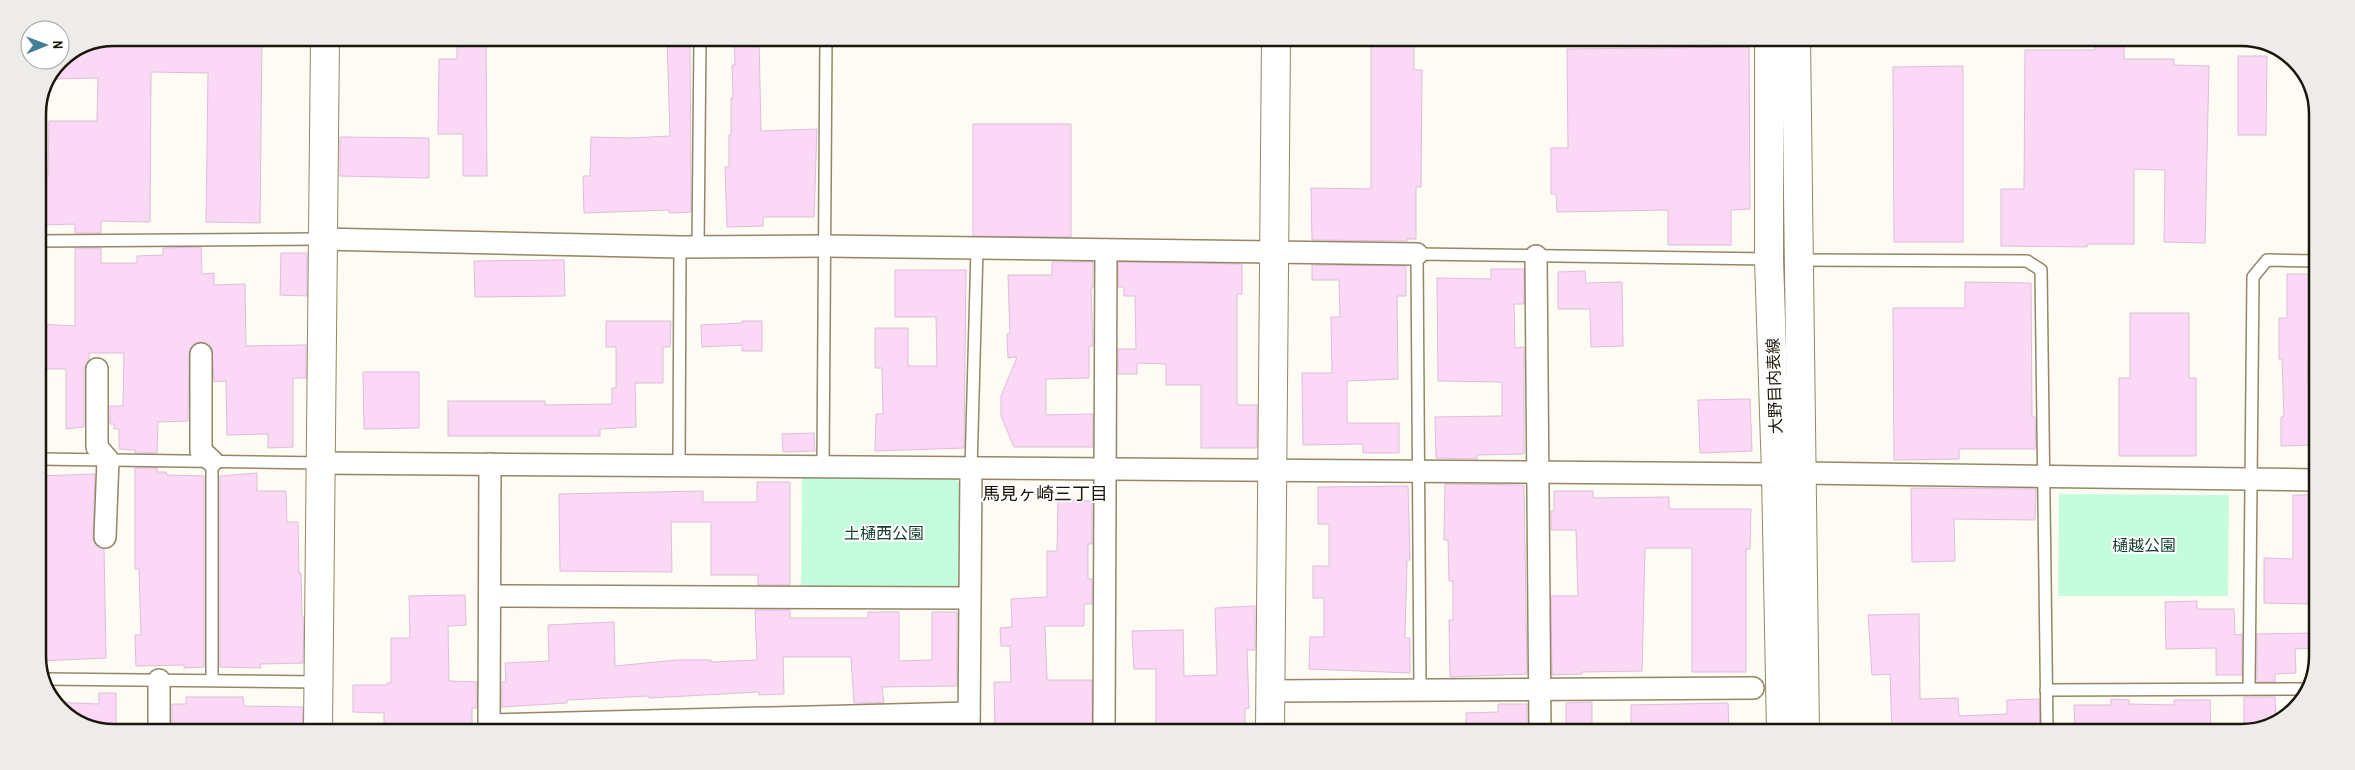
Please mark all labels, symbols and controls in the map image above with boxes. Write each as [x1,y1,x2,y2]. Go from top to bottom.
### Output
north arrow [20,20,70,70]
text: N [49,40,67,49]
street label: 大野目内表線 [1761,338,1787,434]
district label: 馬見ヶ崎三丁目 [982,481,1108,506]
park label: 土樋西公園 [844,522,924,544]
park label: 樋越公園 [2112,534,2176,556]

